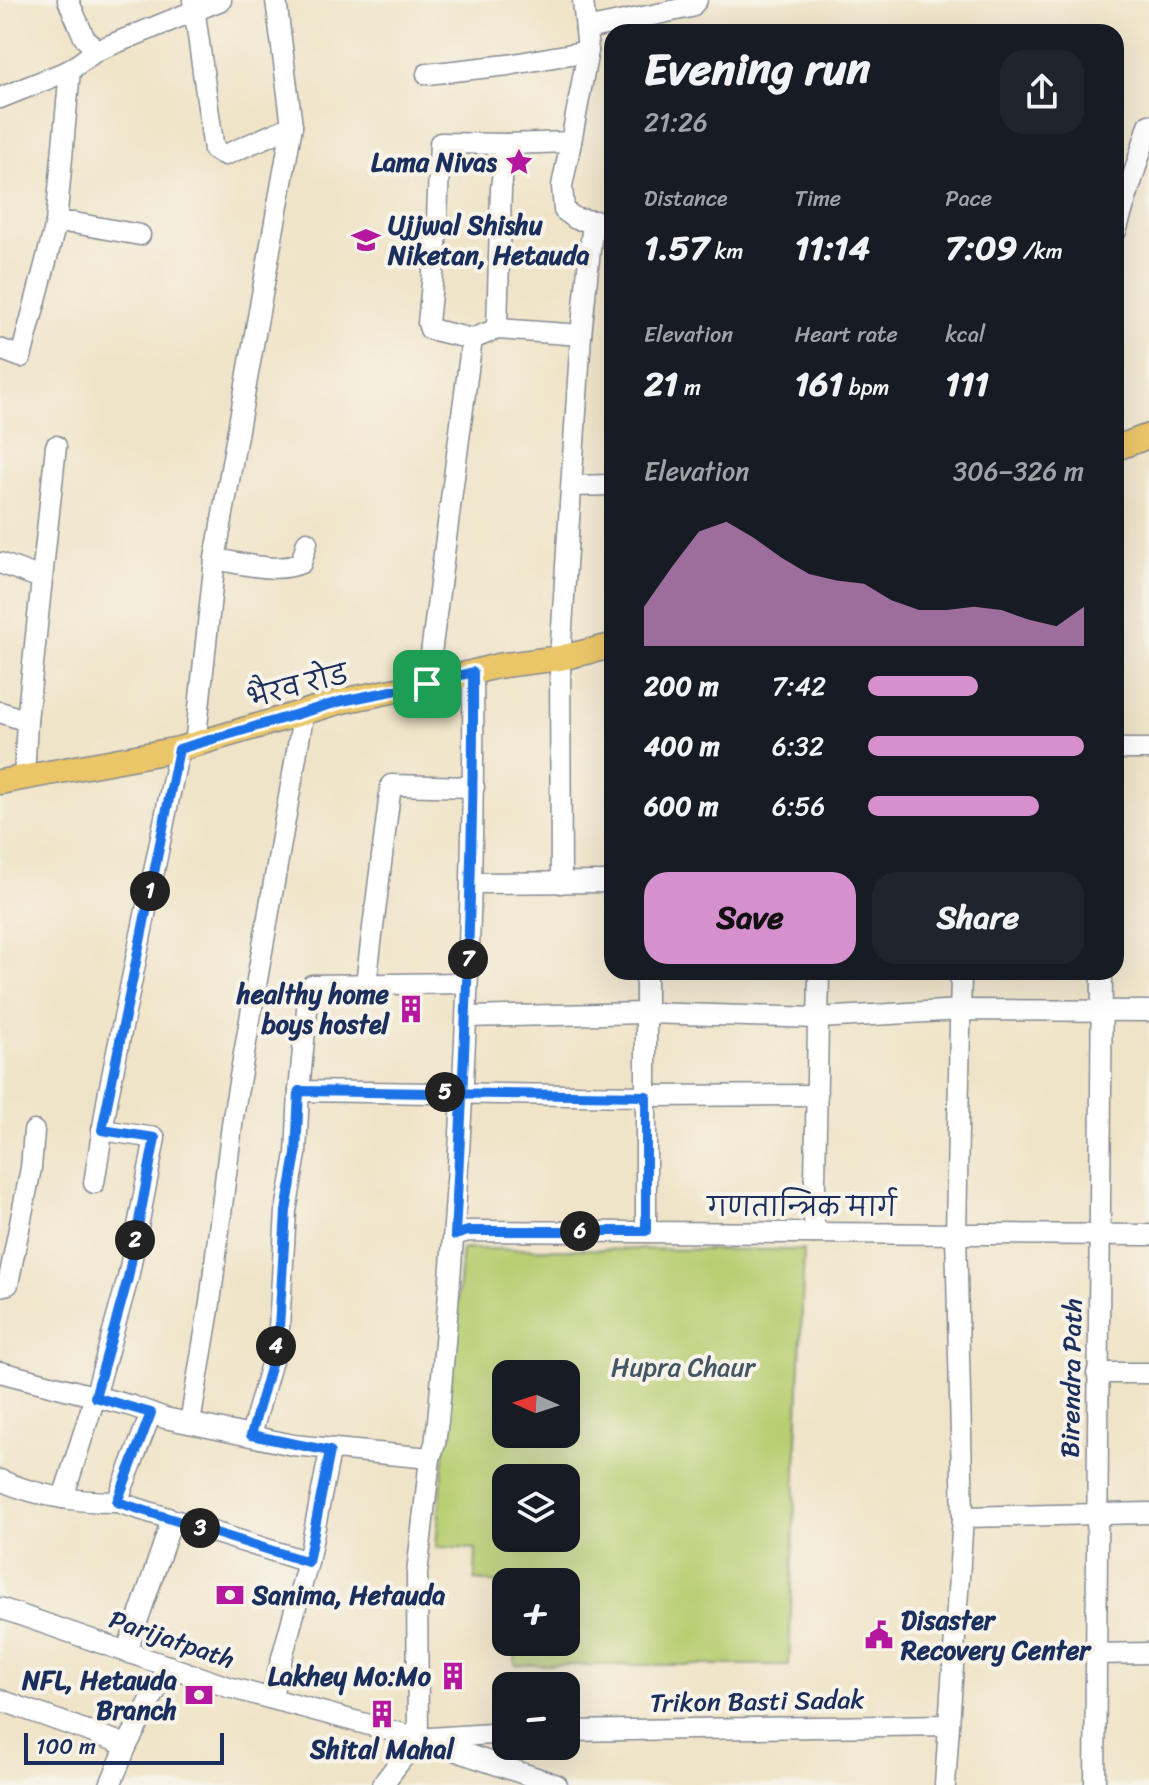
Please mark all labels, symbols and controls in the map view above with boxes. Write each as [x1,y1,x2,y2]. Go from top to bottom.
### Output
text: Evening run [644,30,870,108]
button: share [1000,50,1084,134]
text: 21:26 [644,99,708,145]
place label: Lama Nivas [371,139,498,185]
place icon: Lama Nivas [504,147,534,177]
text: Distance [644,179,728,218]
text: Time [795,179,841,218]
text: Pace [945,179,992,218]
place label: Ujjwal Shishu Niketan, Hetauda [387,202,590,278]
text: 1.57 [644,218,709,278]
text: 11:14 [795,218,870,278]
text: 7:09 [945,218,1017,278]
school or university icon: Ujjwal Shishu Niketan, Hetauda [351,225,381,255]
text: km [709,232,743,271]
text: /km [1017,232,1063,271]
text: Elevation [644,315,733,354]
text: Heart rate [795,315,898,354]
text: kcal [945,315,985,354]
text: 21 [644,354,678,414]
text: 161 [795,354,843,414]
text: 111 [945,354,989,414]
text: m [678,368,701,407]
text: bpm [843,368,889,407]
text: Elevation [644,448,749,494]
text: 306–326 m [953,448,1084,494]
street label: भैरव रोड [242,650,355,722]
pin [393,650,461,718]
icon: arrive [405,662,449,706]
text: 200 m [644,663,719,709]
text: 7:42 [772,663,826,709]
text: 400 m [644,723,720,769]
text: 6:32 [772,723,824,769]
text: 600 m [644,783,718,829]
text: 6:56 [772,783,825,829]
pin: 1 [130,871,170,911]
text: 1 [145,871,155,910]
button: Save [644,872,856,964]
button: Share [872,872,1084,964]
pin: 7 [448,939,488,979]
text: 7 [462,939,474,978]
place label: healthy home boys hostel [236,971,391,1047]
building icon: healthy home boys hostel [396,994,426,1024]
pin: 5 [425,1072,465,1112]
text: 5 [438,1072,452,1111]
street label: गणतान्त्रिक मार्ग [705,1184,898,1230]
pin: 6 [560,1211,600,1251]
text: 6 [574,1211,586,1250]
pin: 2 [115,1220,155,1260]
text: 2 [129,1220,141,1259]
street label: Birendra Path [1047,1298,1095,1458]
pin: 4 [256,1326,296,1366]
text: 4 [269,1326,283,1365]
park label: Hupra Chaur [611,1344,756,1390]
north arrow [492,1360,580,1448]
map controls [492,1360,580,1760]
button: layers [492,1464,580,1552]
pin: 3 [180,1508,220,1548]
text: 3 [194,1508,206,1547]
button: + [492,1568,580,1656]
place label: Sanima, Hetauda [251,1572,445,1618]
bank icon: Sanima, Hetauda [215,1580,245,1610]
street label: Parijatpath [103,1596,241,1682]
place label: Disaster Recovery Center [900,1597,1092,1673]
public building icon: Disaster Recovery Center [864,1620,894,1650]
place label: Lakhey Mo:Mo [268,1653,432,1699]
place label: NFL, Hetauda Branch [21,1657,177,1733]
building icon: Lakhey Mo:Mo [438,1661,468,1691]
button: − [492,1672,580,1760]
street label: Trikon Basti Sadak [649,1676,865,1726]
bank icon: NFL, Hetauda Branch [184,1680,214,1710]
building icon: Shital Mahal [367,1699,397,1729]
place label: Shital Mahal [309,1726,456,1772]
text: 100 m [36,1727,96,1766]
scale bar [24,1729,224,1765]

